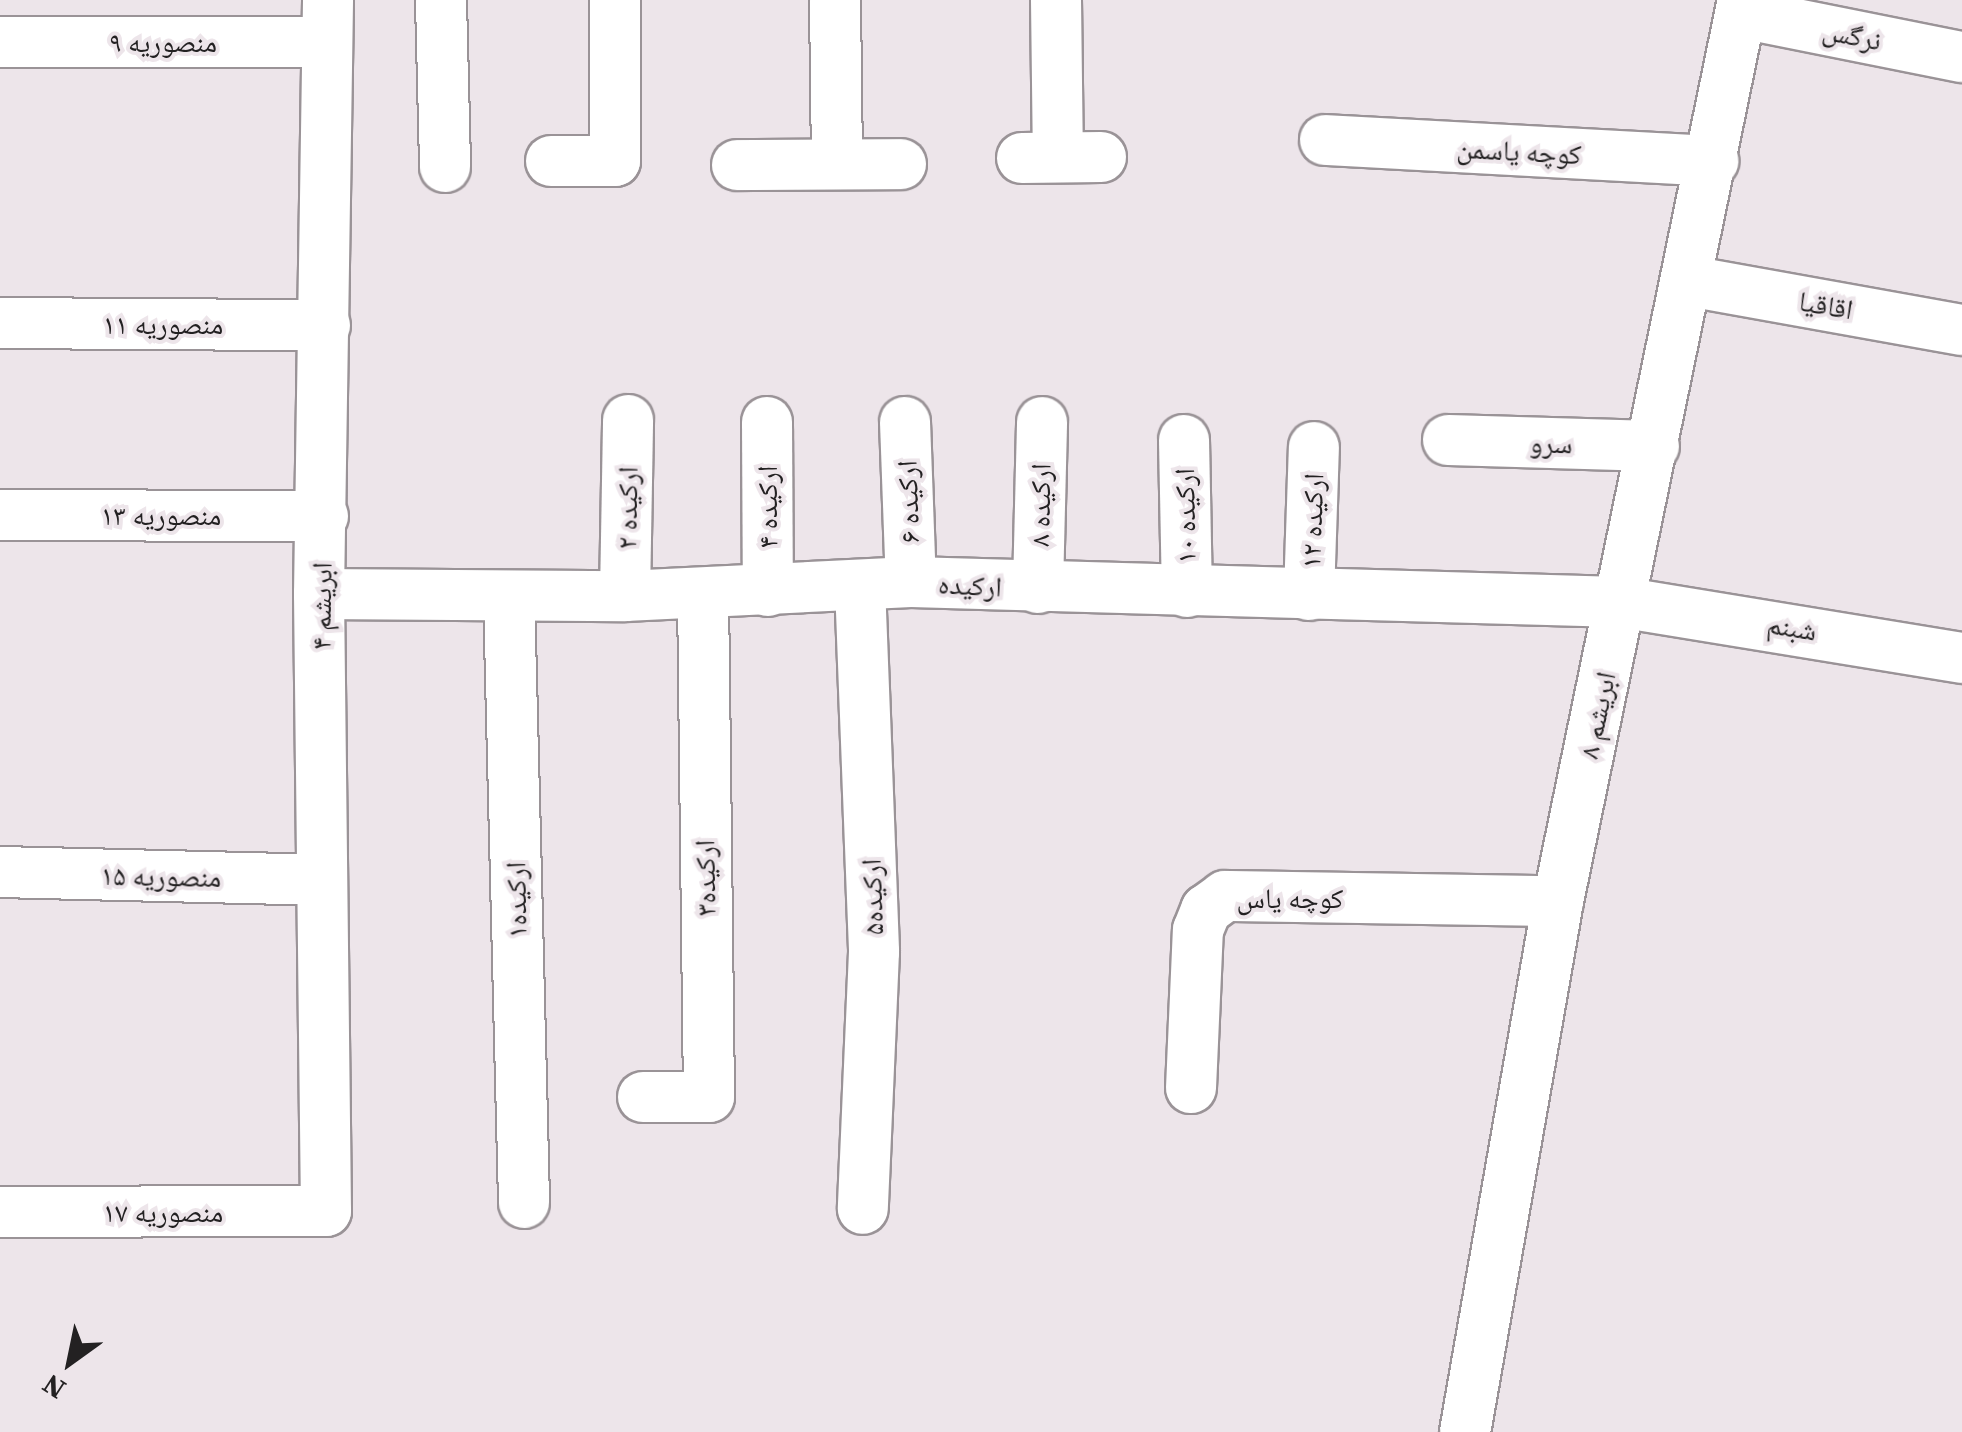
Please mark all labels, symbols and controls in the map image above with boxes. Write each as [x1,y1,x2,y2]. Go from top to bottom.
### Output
street label: نرگس [1820,13,1884,57]
street label: منصوریه ۹ [109,25,217,59]
street label: کوچه یاسمن [1456,131,1582,171]
street label: اقاقیا [1796,284,1856,326]
street label: منصوریه ۱۱ [103,307,223,341]
street label: سرو [1529,426,1573,460]
street label: ارکیده ۶ [890,460,926,544]
street label: ارکیده ۸ [1022,463,1058,547]
street label: ارکیده ۲ [609,466,645,550]
street label: ارکیده ۴ [750,466,784,548]
street label: ارکیده ۱۰ [1167,468,1203,564]
street label: ارکیده ۱۲ [1294,473,1330,569]
street label: منصوریه ۱۳ [101,498,221,532]
street label: ابریشم ۴ [303,562,339,650]
street label: ارکیده [937,567,1003,603]
street label: شبنم [1765,607,1819,647]
street label: ابریشم ۸ [1571,669,1623,761]
street label: ارکیده۳ [688,839,722,917]
street label: منصوریه ۱۵ [100,858,222,894]
street label: ارکیده۵ [854,858,890,936]
street label: ارکیده۱ [499,861,533,939]
street label: کوچه یاس [1237,881,1343,915]
street label: منصوریه ۱۷ [103,1195,223,1229]
north arrow [20,1312,120,1412]
text: N [35,1366,73,1409]

